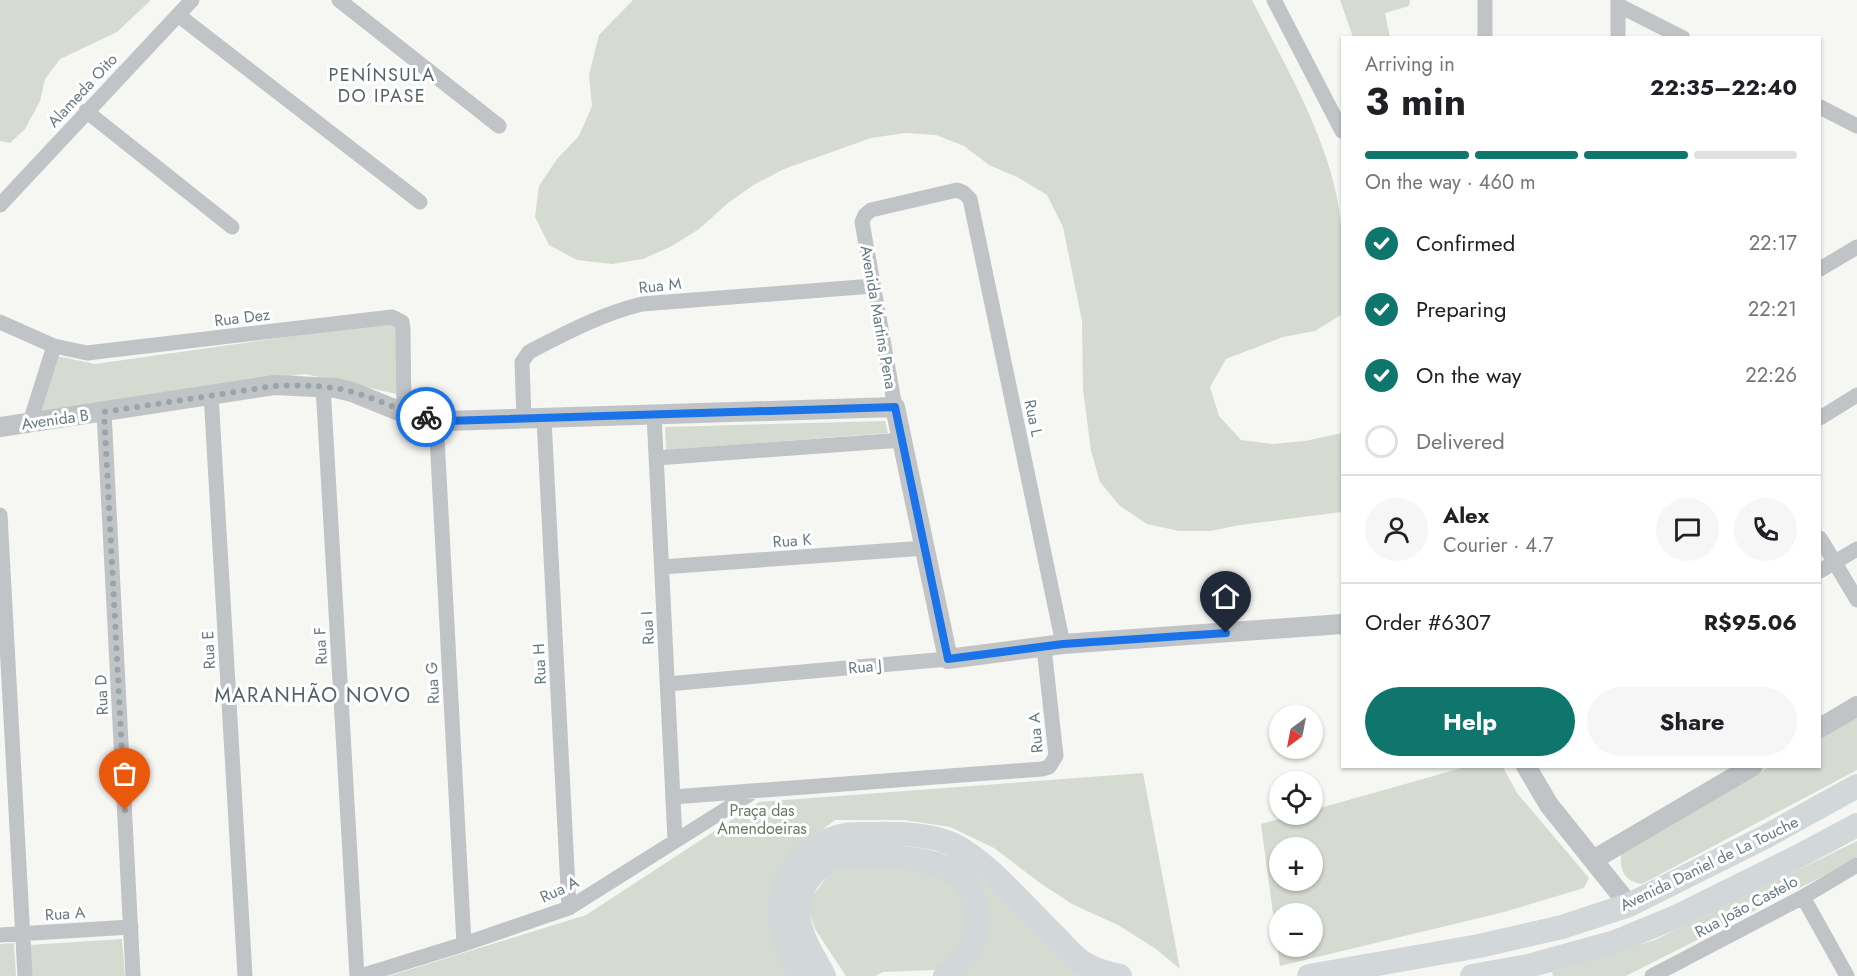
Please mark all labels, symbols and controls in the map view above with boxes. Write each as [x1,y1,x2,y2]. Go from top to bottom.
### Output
street label: Alameda Oito [42,48,123,132]
text: Arriving in [1365,50,1455,79]
district label: PENÍNSULA DO IPASE [328,62,436,109]
text: 22:35–22:40 [1650,71,1797,103]
text: 3 min [1365,73,1466,130]
text: On the way · 460 m [1365,168,1536,197]
icon: check [1365,227,1398,260]
text: Confirmed [1416,227,1515,259]
text: 22:17 [1749,229,1797,258]
street label: Avenida Martins Pena [855,243,902,391]
street label: Rua M [638,272,683,299]
icon: check [1365,293,1398,326]
text: Preparing [1416,293,1507,325]
text: 22:21 [1748,295,1797,324]
street label: Rua Dez [213,303,272,332]
icon: check [1365,359,1398,392]
text: On the way [1416,359,1521,391]
text: 22:26 [1745,361,1797,390]
courier [396,387,456,447]
street label: Rua L [1018,398,1049,439]
icon: bike [410,401,443,434]
street label: Avenida B [20,403,90,436]
text: Delivered [1416,425,1505,457]
button: person [1365,498,1428,561]
button: chat [1656,498,1719,561]
button: phone [1734,498,1797,561]
text: Alex [1443,499,1489,531]
street label: Rua K [772,528,812,553]
text: Courier · 4.7 [1443,531,1554,560]
pin [1200,571,1251,633]
icon: home [1209,580,1242,613]
text: Order #6307 [1365,606,1491,638]
text: R$95.06 [1704,606,1797,638]
street label: Rua I [635,611,660,645]
street label: Rua F [308,626,333,665]
street label: Rua E [196,630,221,670]
street label: Rua H [527,643,552,685]
street label: Rua J [847,654,883,679]
street label: Rua G [420,661,445,705]
street label: Rua D [89,674,114,716]
district label: MARANHÃO NOVO [215,681,411,710]
button: Help [1365,687,1575,756]
button: Share [1587,687,1797,756]
north arrow [1269,705,1323,759]
map controls [1269,705,1323,957]
street label: Rua A [1022,711,1049,754]
pin [99,748,150,810]
icon: bag [108,757,141,790]
button: locate [1269,771,1323,825]
park label: Praça das Amendoeiras [717,799,807,840]
street label: Avenida Daniel de La Touche [1616,810,1802,917]
button: + [1269,837,1323,891]
street label: Rua A [536,870,583,908]
street label: Rua João Castelo [1691,870,1802,943]
street label: Rua A [44,901,86,926]
button: − [1269,903,1323,957]

